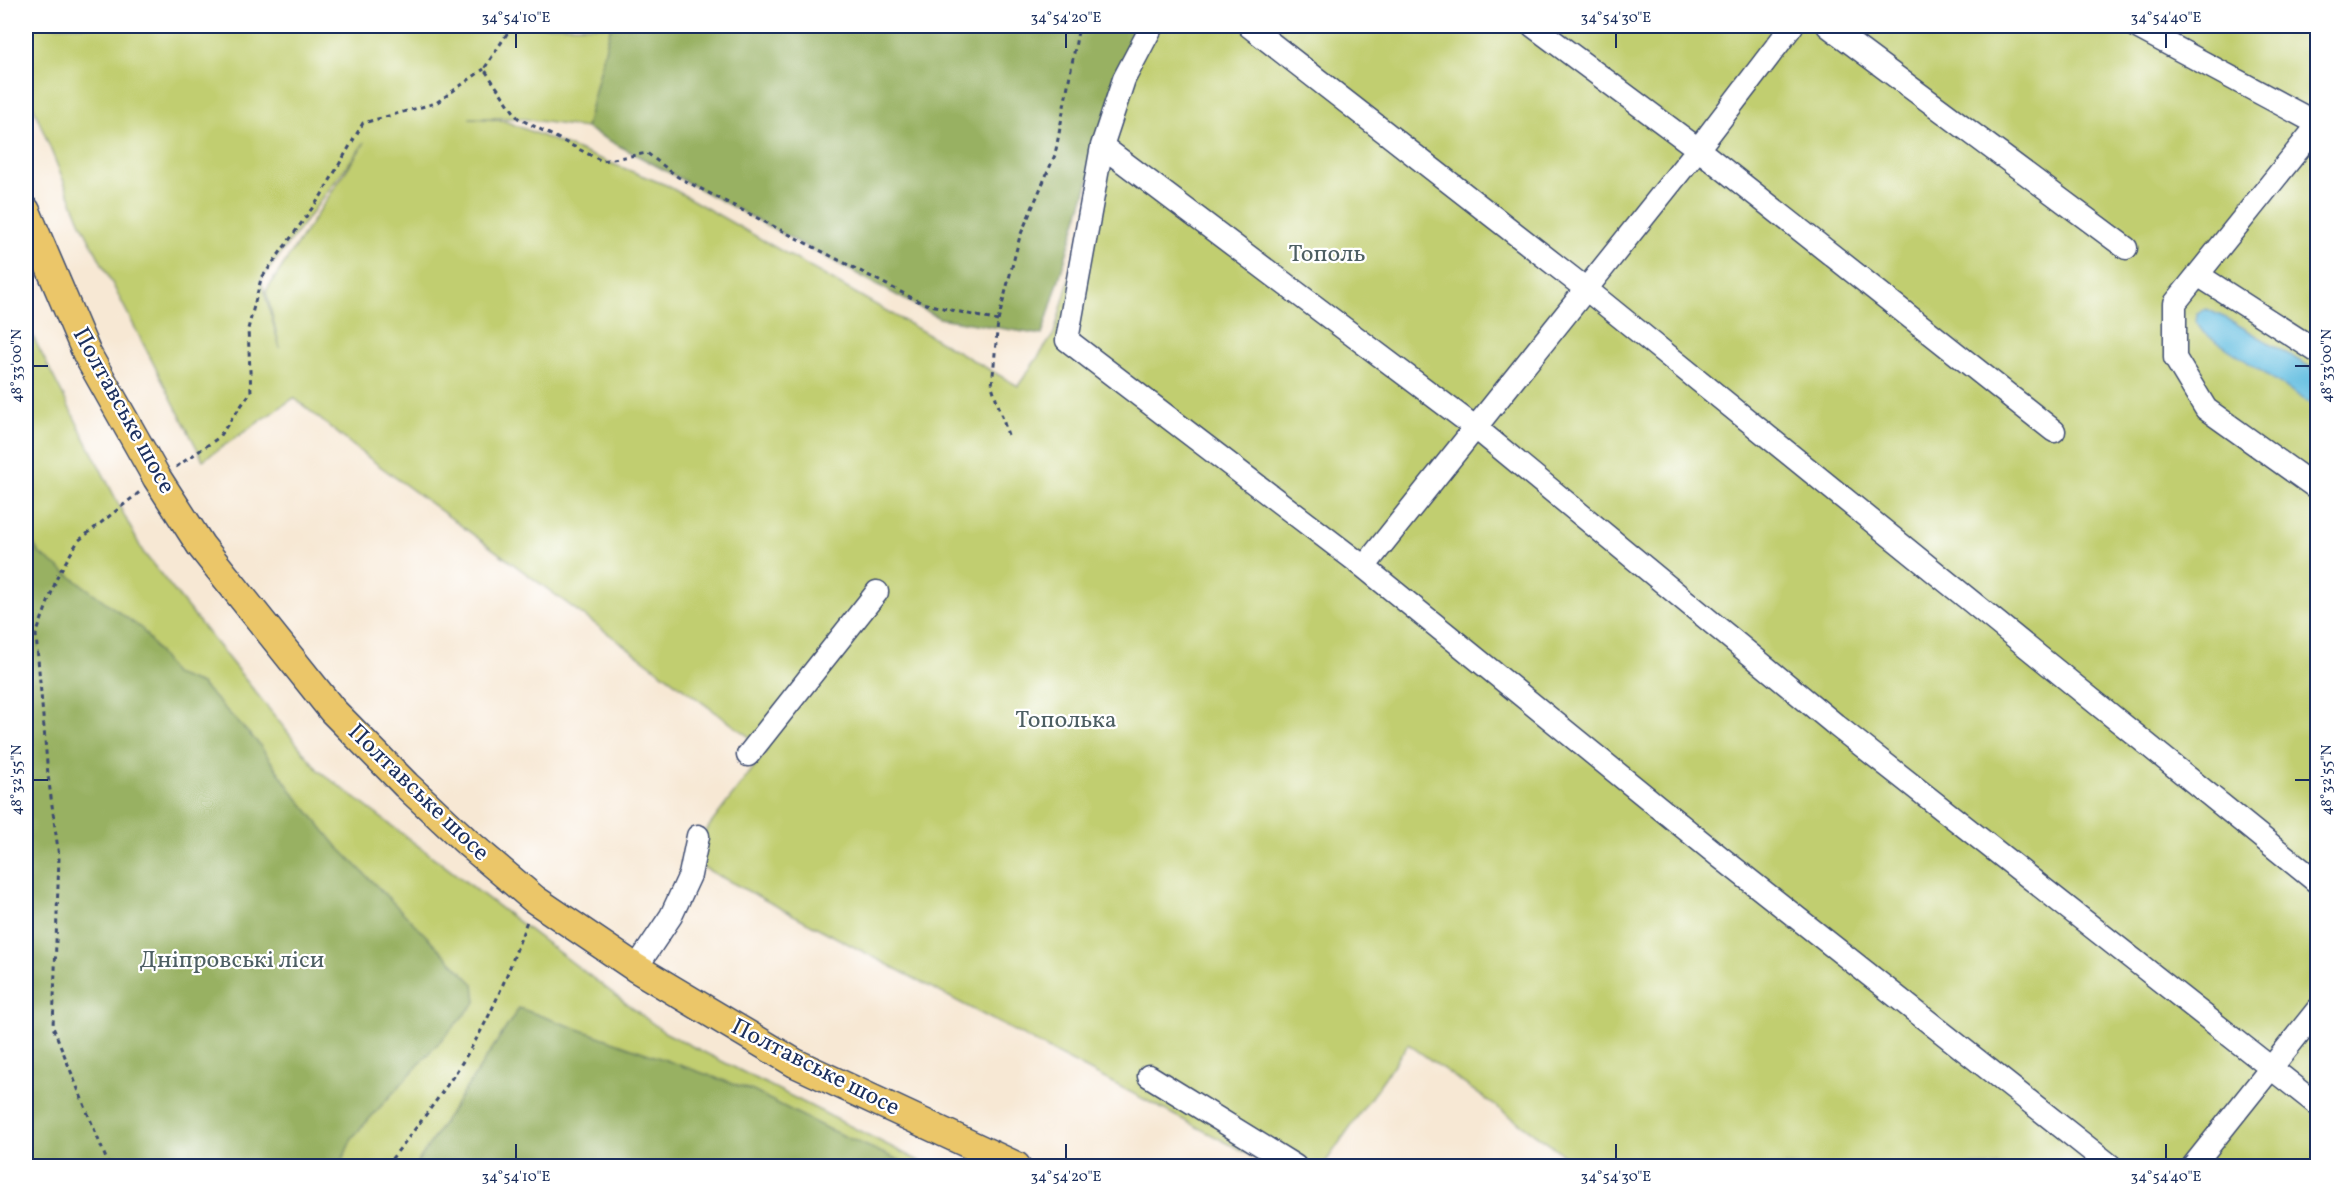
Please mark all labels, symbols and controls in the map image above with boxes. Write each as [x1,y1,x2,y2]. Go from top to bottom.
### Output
text: 34°54'10"E [481,8,551,29]
text: 34°54'20"E [1030,8,1102,29]
text: 34°54'30"E [1581,8,1651,29]
text: 34°54'40"E [2131,8,2201,29]
park label: Тополь [1288,238,1366,272]
street label: Полтавське шосе [63,322,183,500]
text: 48°33'00"N [7,329,28,403]
text: 48°33'00"N [2317,329,2338,403]
park label: Тополька [1015,704,1117,738]
street label: Полтавське шосе [339,716,497,870]
text: 48°32'55"N [7,744,28,816]
text: 48°32'55"N [2317,744,2338,816]
park label: Дніпровські ліси [140,944,324,978]
street label: Полтавське шосе [725,1011,905,1125]
text: 34°54'10"E [481,1167,551,1188]
text: 34°54'20"E [1030,1167,1102,1188]
text: 34°54'30"E [1581,1167,1651,1188]
text: 34°54'40"E [2131,1167,2201,1188]

